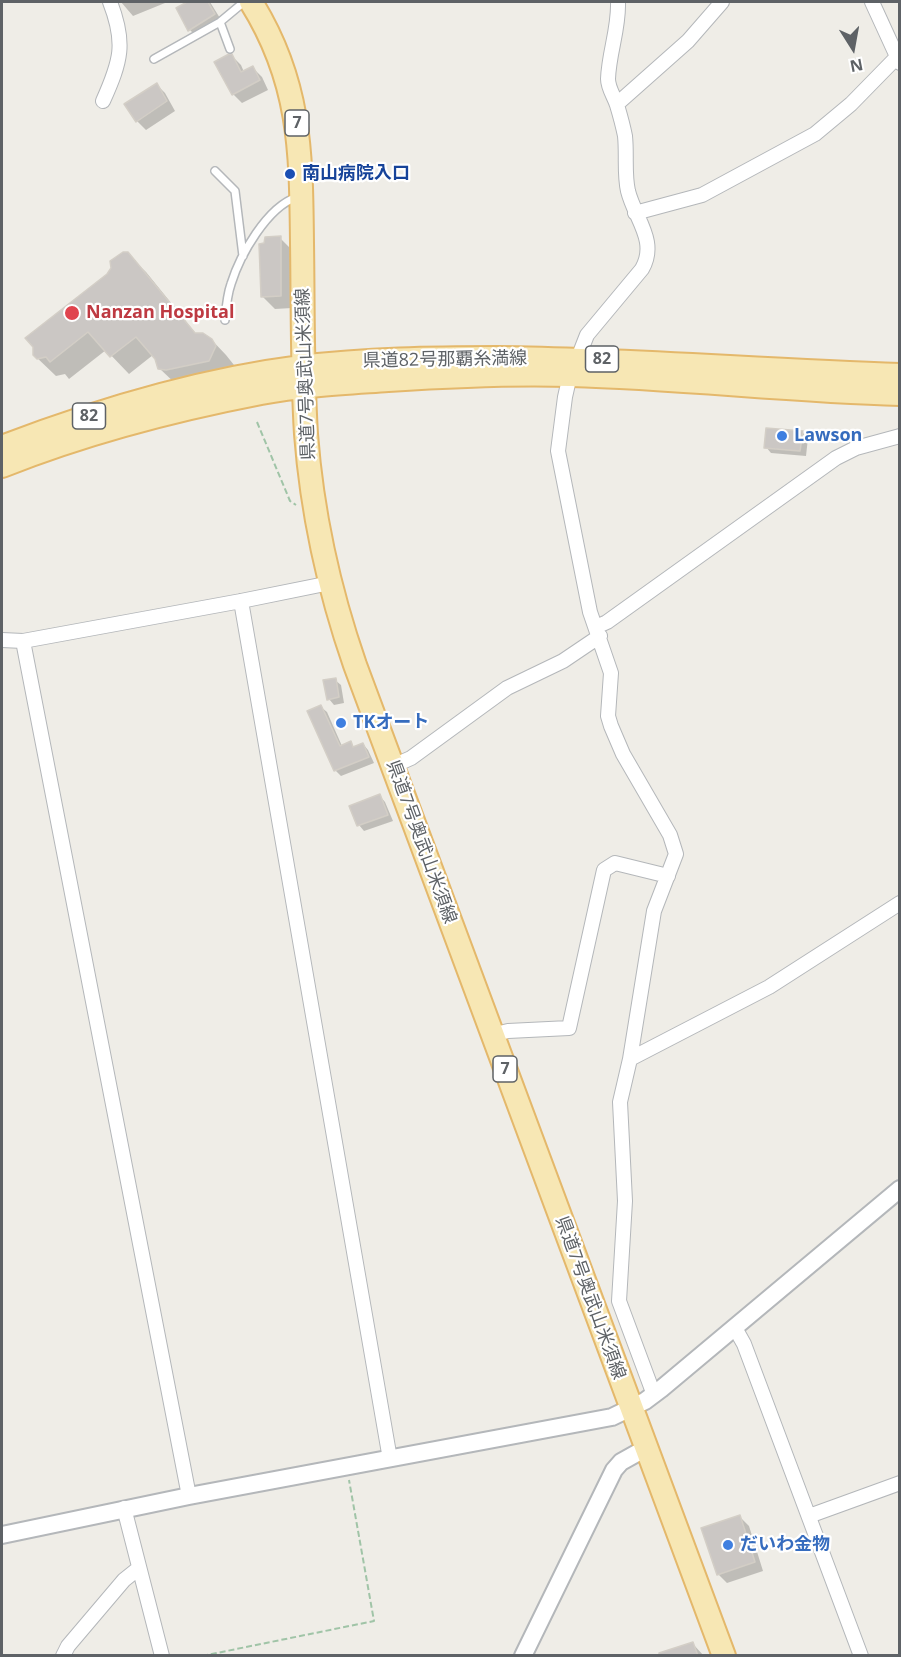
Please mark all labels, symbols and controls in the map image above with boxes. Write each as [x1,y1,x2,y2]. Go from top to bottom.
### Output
north arrow [823,18,883,78]
text: N [848,54,865,78]
road number: 7 [285,110,309,136]
place label: 南山病院入口 [302,163,410,185]
marker: 南山病院入口 [283,167,297,181]
street label: 県道7号奥武山米須線 [292,288,320,460]
place label: Nanzan Hospital [86,302,234,324]
marker: Nanzan Hospital [63,304,81,322]
road number: 82 [586,346,618,372]
street label: 県道82号那覇糸満線 [363,348,527,372]
road number: 82 [72,403,106,429]
place label: Lawson [794,425,862,447]
marker: Lawson [775,429,789,443]
place label: TKオート [353,712,429,734]
marker: TKオート [334,716,348,730]
street label: 県道7号奥武山米須線 [381,757,461,927]
road number: 7 [493,1056,517,1082]
street label: 県道7号奥武山米須線 [550,1213,630,1383]
place label: だいわ金物 [740,1534,830,1556]
marker: だいわ金物 [721,1538,735,1552]

